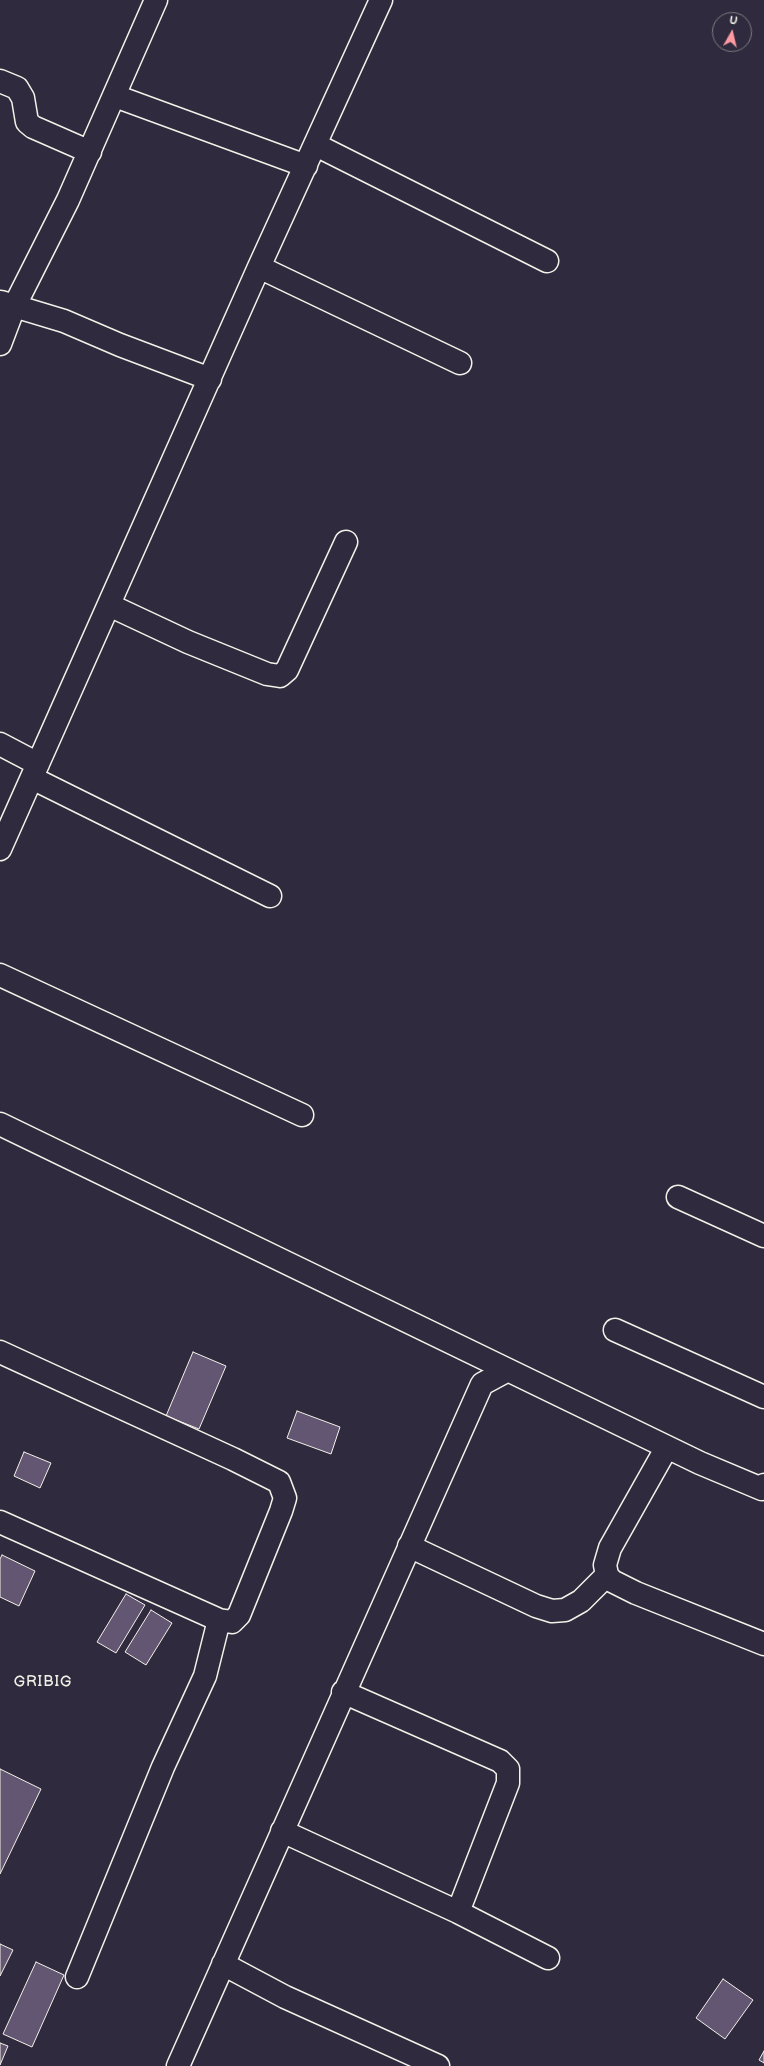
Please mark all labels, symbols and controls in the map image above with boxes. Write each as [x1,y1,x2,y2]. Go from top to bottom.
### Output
north arrow [712,12,752,52]
text: U [729,14,738,28]
district label: GRIBIG [14,1673,72,1691]

